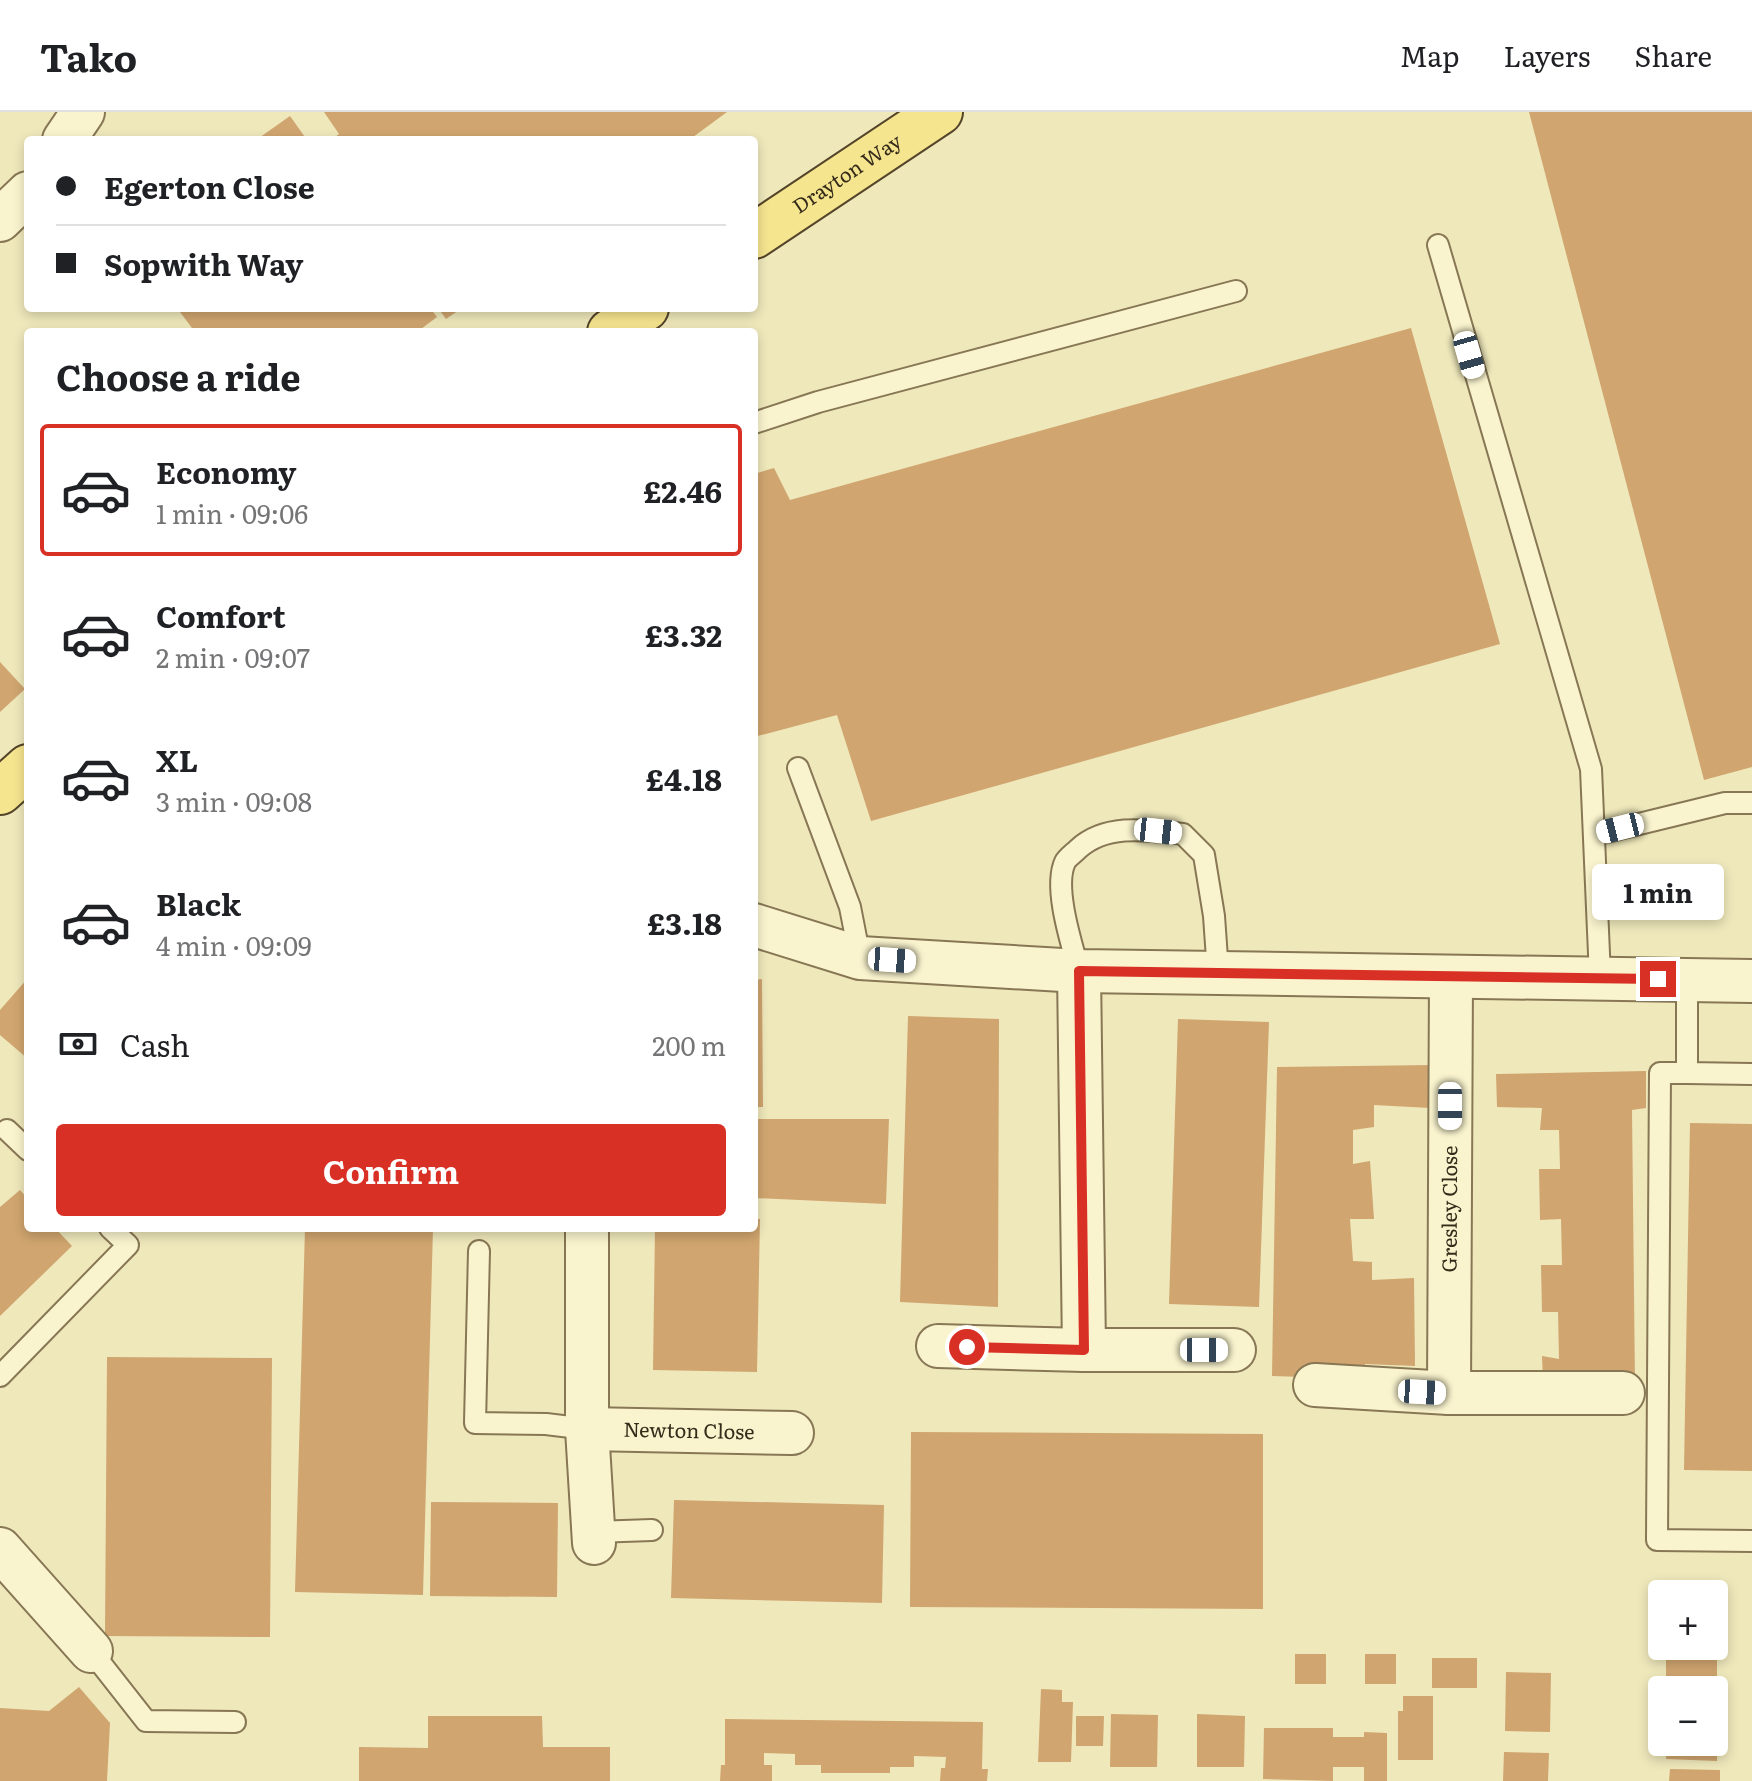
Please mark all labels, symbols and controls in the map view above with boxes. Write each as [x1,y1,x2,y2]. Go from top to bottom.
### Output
text: Tako [40,27,137,84]
text: Map [1400,34,1459,76]
text: Layers [1503,34,1590,76]
text: Share [1634,34,1712,76]
street label: Drayton Way [786,125,907,220]
text: Egerton Close [104,164,315,208]
text: Sopwith Way [104,241,304,285]
car [1451,329,1487,381]
text: Choose a ride [56,349,301,402]
text: Economy [156,449,296,493]
icon: car [60,454,132,526]
text: £2.46 [643,468,722,512]
text: 1 min · 09:06 [156,493,308,532]
text: Comfort [156,593,286,637]
icon: car [60,598,132,670]
text: £3.32 [645,612,722,656]
text: 2 min · 09:07 [156,637,310,676]
text: XL [156,737,198,781]
icon: car [60,742,132,814]
text: £4.18 [646,756,722,800]
text: 3 min · 09:08 [156,781,312,820]
car [1594,811,1646,845]
car [1133,817,1183,845]
callout: 1 min [1592,863,1724,919]
text: 1 min [1623,872,1693,911]
text: Black [156,881,241,925]
icon: car [60,886,132,958]
text: £3.18 [647,900,722,944]
text: 4 min · 09:09 [156,925,312,964]
car [867,946,917,974]
route end [1640,961,1676,997]
icon: cash [56,1022,100,1066]
text: Cash [120,1022,190,1066]
text: 200 m [652,1025,726,1064]
car [1438,1082,1462,1130]
button: Confirm [56,1124,726,1216]
street label: Gresley Close [1433,1146,1463,1272]
route start [949,1329,985,1365]
car [1180,1338,1228,1362]
car [1397,1379,1447,1405]
street label: Newton Close [623,1413,755,1445]
map controls [1648,1580,1728,1756]
button: + [1648,1580,1728,1660]
button: − [1648,1676,1728,1756]

